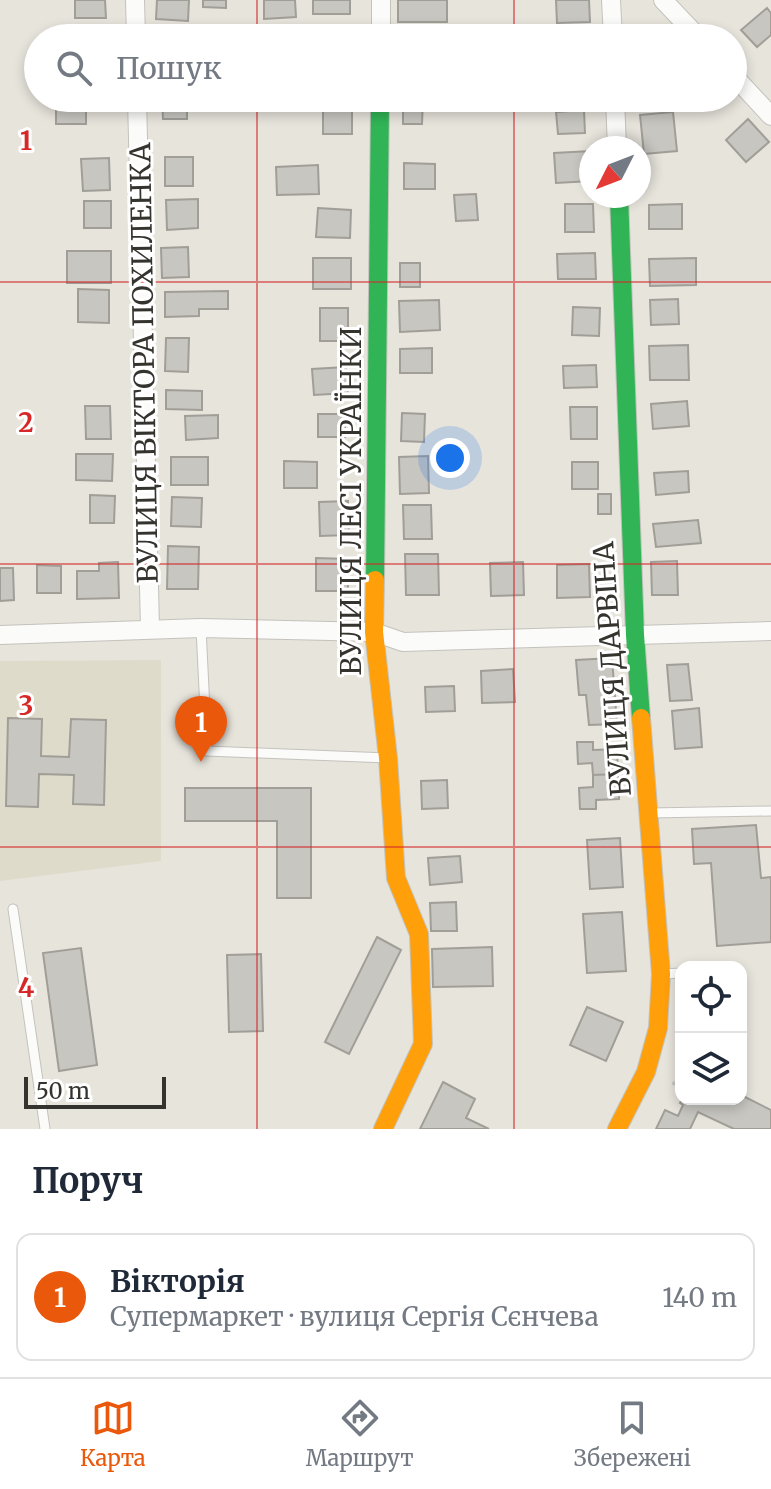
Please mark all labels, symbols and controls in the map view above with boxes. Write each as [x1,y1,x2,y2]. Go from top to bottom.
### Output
search box [24,24,747,112]
icon: search [52,46,96,90]
text: Пошук [116,49,222,87]
text: 1 [20,124,32,157]
north arrow [579,136,651,208]
street label: ВУЛИЦЯ ВІКТОРА ПОХИЛЕНКА [122,142,166,584]
street label: ВУЛИЦЯ ЛЕСІ УКРАЇНКИ [333,326,369,676]
text: 2 [18,406,34,439]
your location [430,438,470,478]
street label: ВУЛИЦЯ ДАРВІНА [585,540,639,798]
text: 3 [19,689,33,722]
pin: 1 [175,696,227,762]
map controls [675,961,747,1105]
button: locate [675,961,747,1033]
text: 4 [18,971,35,1004]
button: layers [675,1033,747,1105]
scale bar [24,1073,166,1109]
text: 50 m [36,1077,90,1105]
text: Поруч [32,1160,143,1202]
text: Вікторія [110,1262,245,1300]
text: 1 [54,1281,66,1314]
text: 140 m [662,1281,737,1314]
text: Супермаркет · вулиця Сергія Сєнчева [110,1300,599,1333]
tab: Карта [80,1396,146,1472]
tab: Маршрут [306,1396,414,1472]
tab: Збережені [574,1396,691,1472]

